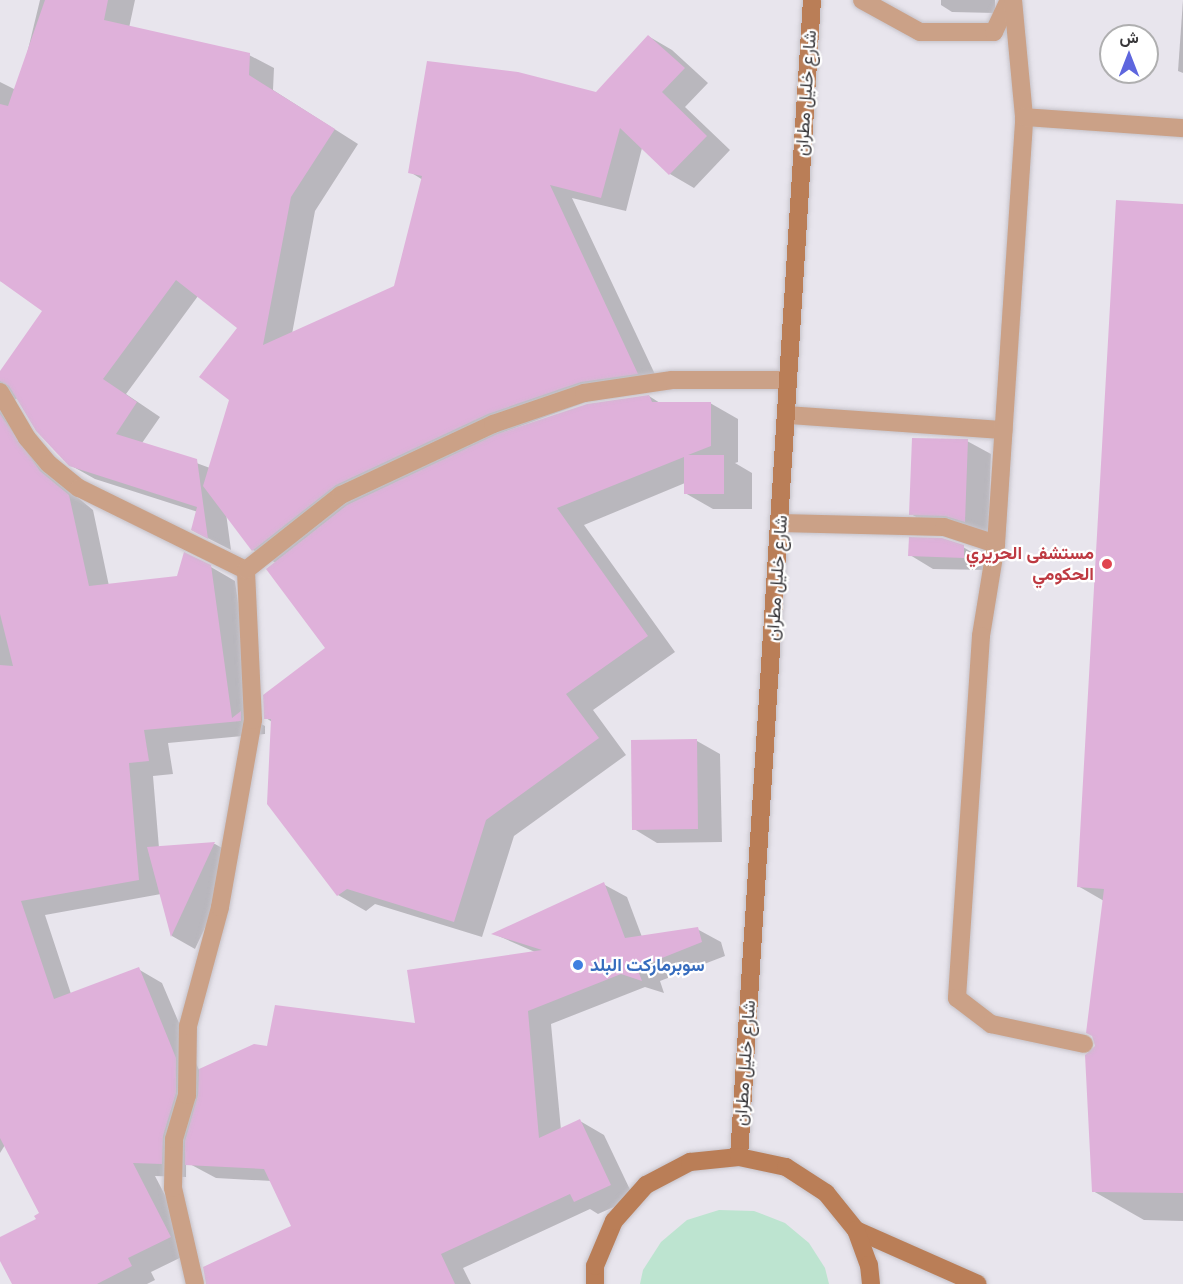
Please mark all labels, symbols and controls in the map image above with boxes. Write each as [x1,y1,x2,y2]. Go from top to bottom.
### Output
north arrow [1099,24,1159,84]
street label: شارع خليل مطران [791,29,821,157]
text: ش [1119,29,1139,46]
street label: شارع خليل مطران [762,514,792,642]
place label: مستشفى الحريري الحكومي [966,543,1094,586]
marker: مستشفى الحريري الحكومي [1098,555,1116,573]
place label: سوبرماركت البلد [590,954,705,976]
marker: سوبرماركت البلد [571,958,585,972]
street label: شارع خليل مطران [730,999,760,1127]

